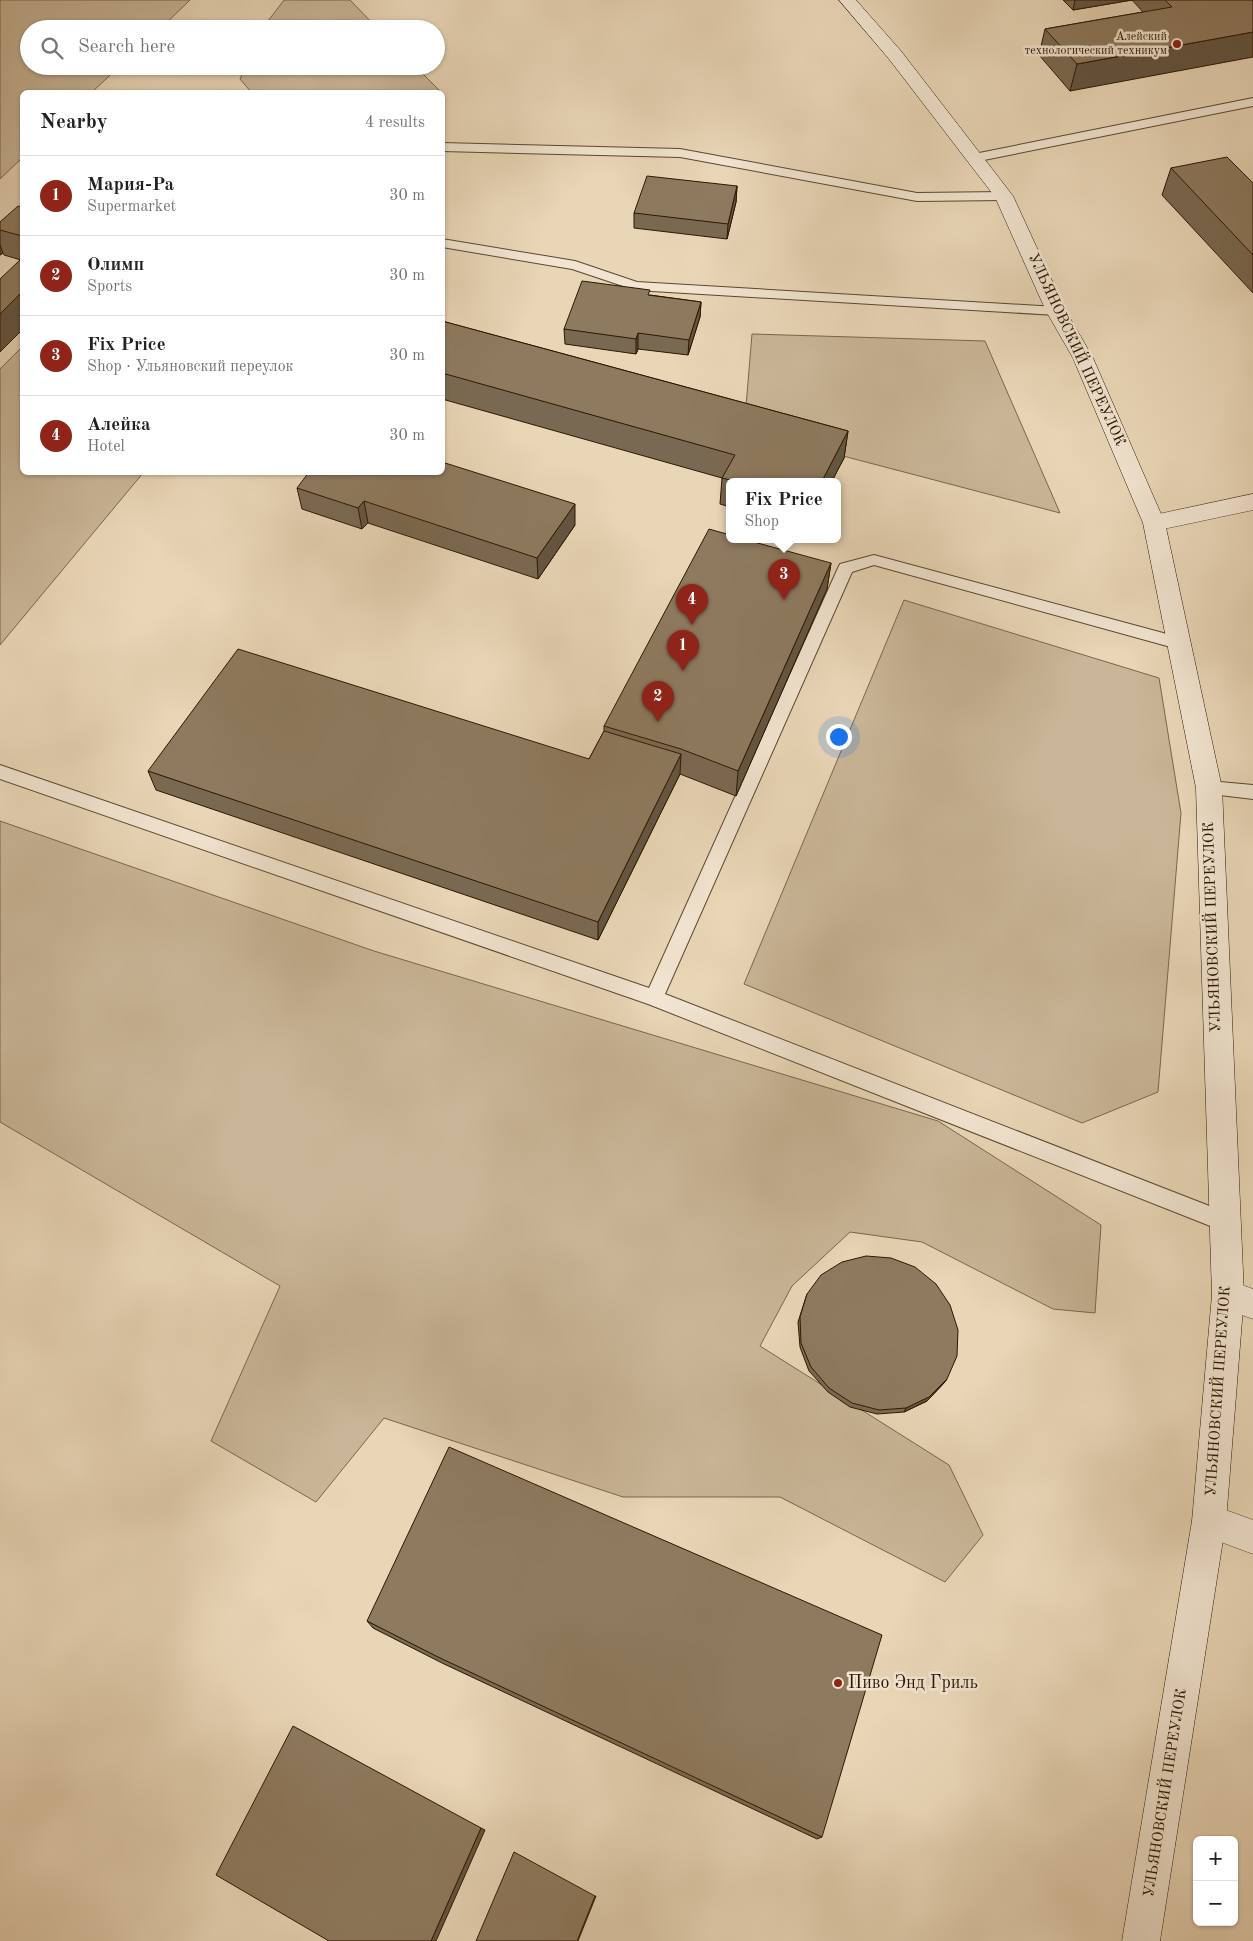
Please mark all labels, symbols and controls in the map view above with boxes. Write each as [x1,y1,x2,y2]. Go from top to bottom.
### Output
search box [20,20,445,75]
place label: Алейский технологический техникум [1025,31,1167,57]
icon: search [38,34,66,62]
text: Search here [78,38,175,57]
marker: Алейский технологический техникум [1171,38,1183,50]
text: Nearby [40,112,108,133]
text: 4 results [365,115,425,131]
text: Мария-Ра [87,176,174,195]
text: 1 [51,188,61,204]
text: 30 m [389,188,425,204]
text: Supermarket [87,199,176,215]
street label: УЛЬЯНОВСКИЙ ПЕРЕУЛОК [1025,250,1131,449]
text: Олимп [87,256,144,275]
text: 2 [51,268,61,284]
text: 30 m [389,268,425,284]
text: Sports [87,279,132,295]
text: Fix Price [87,336,166,355]
text: 3 [51,348,61,364]
text: 30 m [389,348,425,364]
text: Shop · Ульяновский переулок [87,359,294,375]
text: Алейка [87,416,151,435]
text: 4 [51,428,61,444]
text: 30 m [389,428,425,444]
text: Hotel [87,439,125,455]
popup [726,478,841,543]
text: Fix Price [744,491,823,510]
text: Shop [744,514,779,530]
pin: 3 [768,559,800,600]
pin: 4 [676,584,708,625]
pin: 1 [667,630,699,671]
pin: 2 [642,681,674,722]
your location [826,724,852,750]
street label: УЛЬЯНОВСКИЙ ПЕРЕУЛОК [1198,821,1224,1033]
street label: УЛЬЯНОВСКИЙ ПЕРЕУЛОК [1200,1285,1234,1497]
place label: Пиво Энд Гриль [848,1674,978,1692]
marker: Пиво Энд Гриль [832,1677,844,1689]
street label: УЛЬЯНОВСКИЙ ПЕРЕУЛОК [1138,1687,1190,1898]
map controls [1193,1836,1238,1926]
button: + [1193,1836,1238,1881]
button: − [1193,1881,1238,1926]

